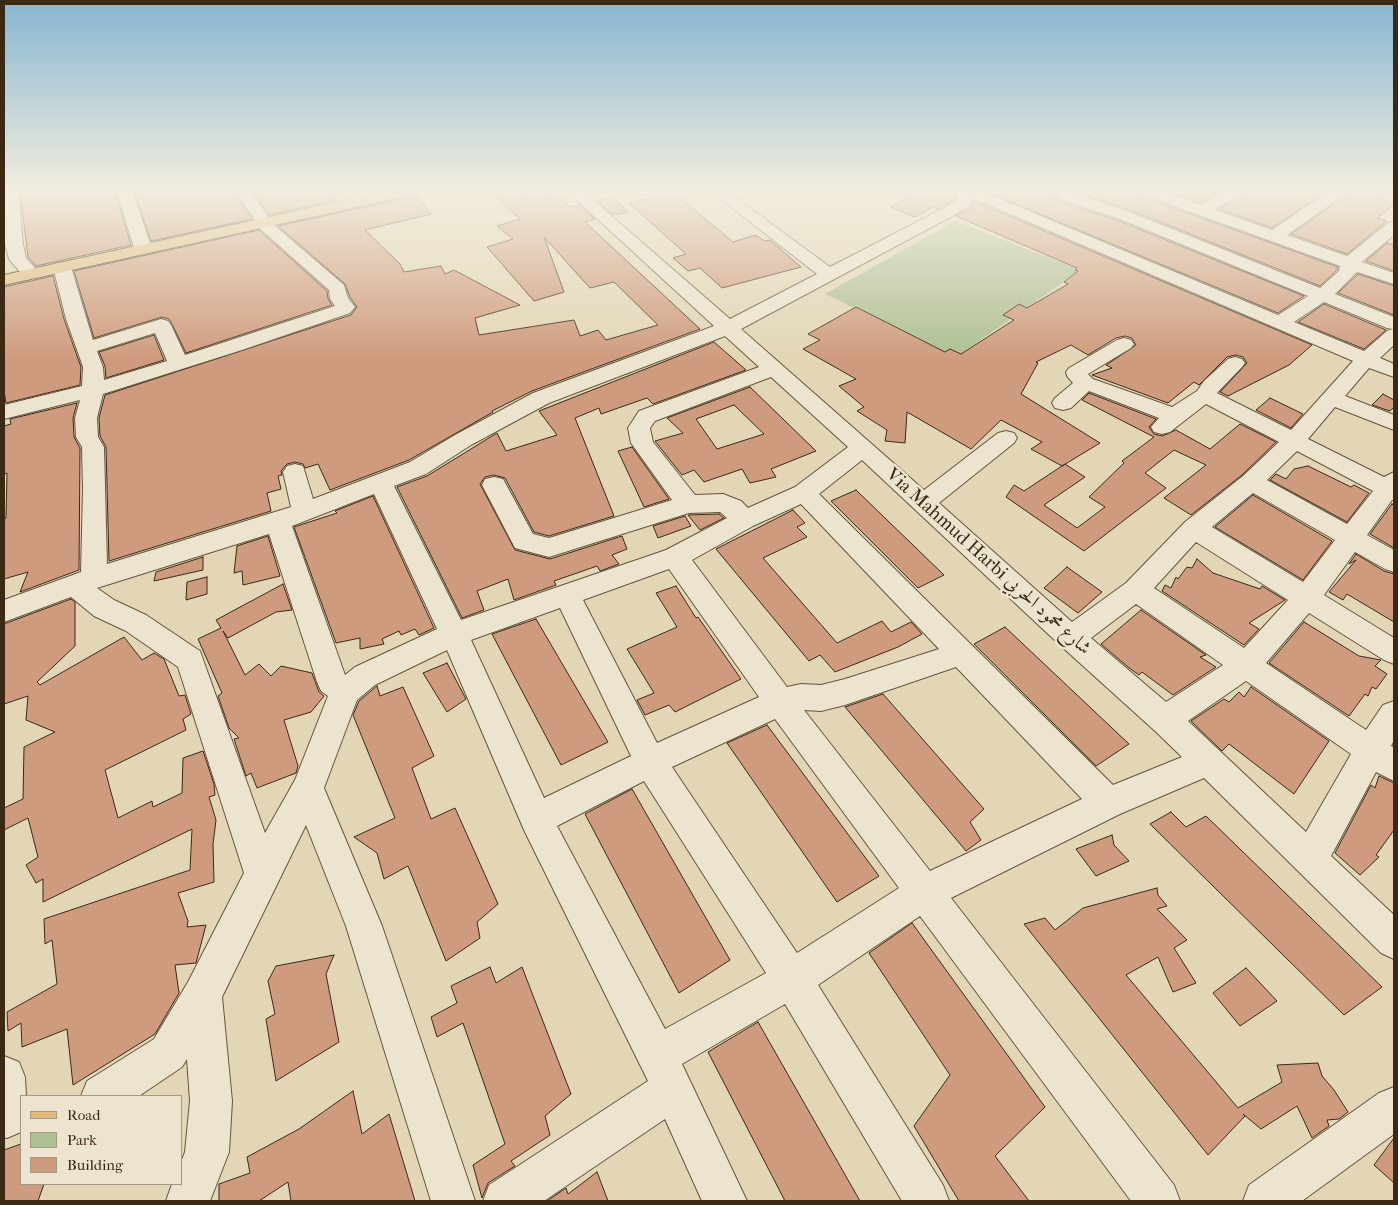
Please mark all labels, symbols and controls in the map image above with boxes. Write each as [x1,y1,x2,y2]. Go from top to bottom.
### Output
street label: Via Mahmud Harbi شارع محمود الحربي [881,464,1095,660]
legend [20,1095,182,1185]
text: Road [67,1106,100,1124]
text: Park [67,1131,97,1149]
text: Building [67,1156,123,1174]

